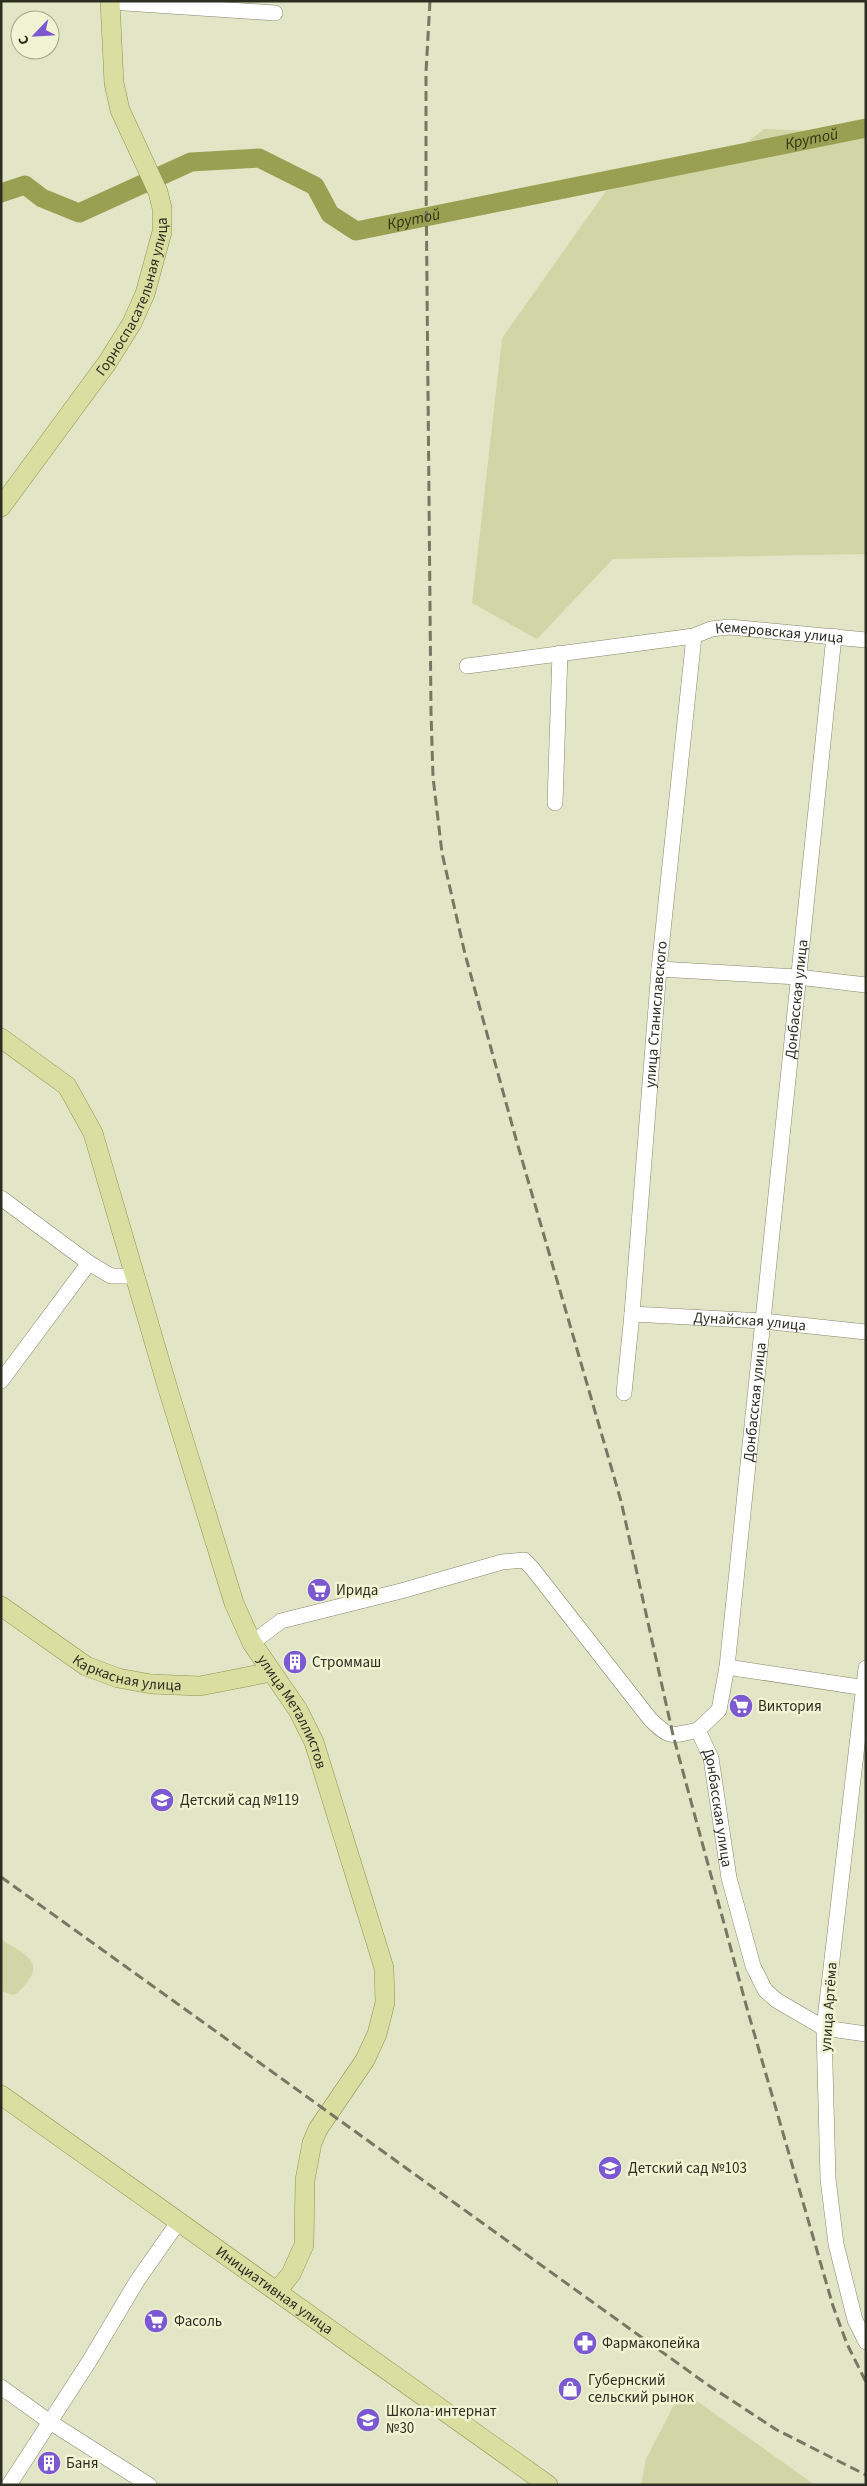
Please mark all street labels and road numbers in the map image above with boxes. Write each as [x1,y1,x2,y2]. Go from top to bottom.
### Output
street label: Горноспасательная улица [91,217,173,380]
street label: Кемеровская улица [714,616,844,648]
street label: Донбасская улица [780,938,813,1060]
street label: улица Станиславского [639,940,672,1089]
street label: Дунайская улица [693,1307,807,1336]
street label: Донбасская улица [738,1341,771,1463]
street label: Каркасная улица [68,1649,182,1696]
street label: улица Металлистов [252,1650,332,1771]
street label: Донбасская улица [697,1745,738,1869]
street label: улица Артёма [815,1962,843,2052]
street label: Инициативная улица [211,2241,338,2339]

